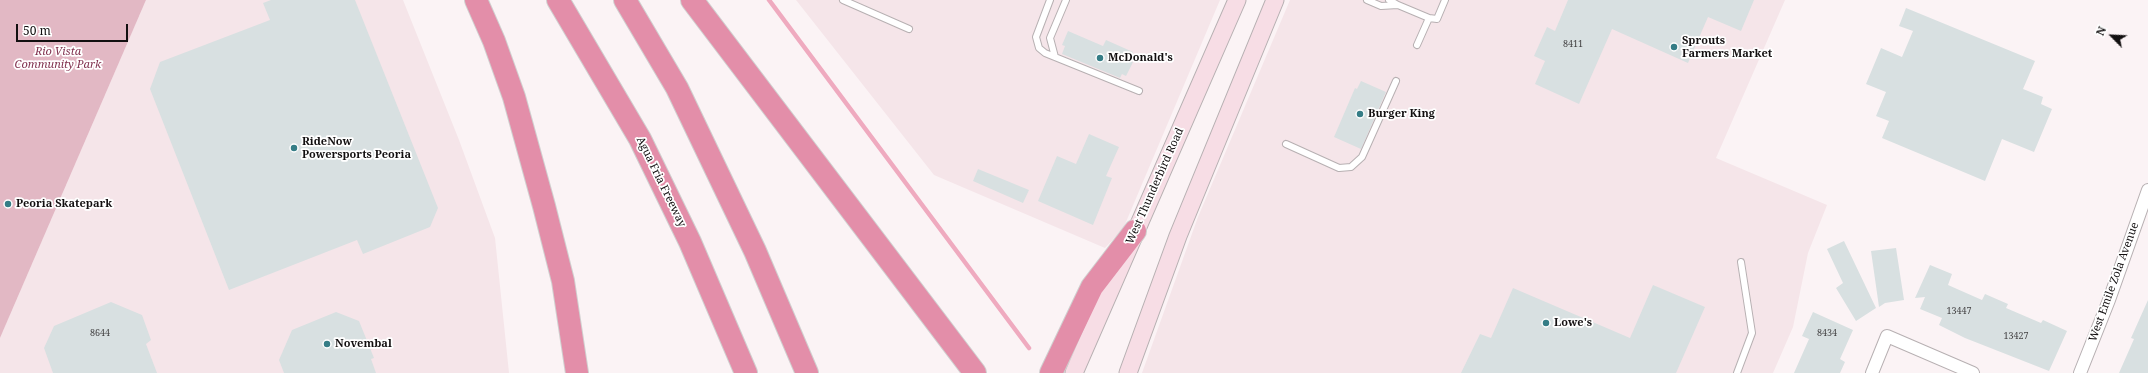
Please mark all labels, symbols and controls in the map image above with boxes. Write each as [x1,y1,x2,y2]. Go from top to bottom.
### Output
scale bar [18,16,130,42]
north arrow [2092,16,2132,56]
text: 50 m [23,22,51,39]
text: N [2092,24,2109,38]
place label: Sprouts Farmers Market [1682,34,1772,60]
house number: 8411 [1563,39,1583,49]
marker: Sprouts Farmers Market [1669,42,1679,52]
park label: Rio Vista Community Park [15,45,101,71]
place label: McDonald's [1108,51,1173,65]
marker: McDonald's [1095,53,1105,63]
place label: Burger King [1368,107,1435,121]
marker: Burger King [1355,109,1365,119]
street label: West Thunderbird Road [1123,126,1187,246]
place label: RideNow Powersports Peoria [302,135,411,161]
street label: Agua Fria Freeway [633,135,689,229]
marker: RideNow Powersports Peoria [289,143,299,153]
place label: Peoria Skatepark [16,197,112,211]
marker: Peoria Skatepark [3,199,13,209]
street label: West Emile Zola Avenue [2086,221,2142,343]
house number: 13447 [1946,306,1972,316]
place label: Lowe's [1554,316,1592,330]
marker: Lowe's [1541,318,1551,328]
house number: 8644 [90,328,110,338]
house number: 8434 [1817,328,1837,338]
house number: 13427 [2003,331,2029,341]
place label: Novembal [335,337,392,351]
marker: Novembal [322,339,332,349]

